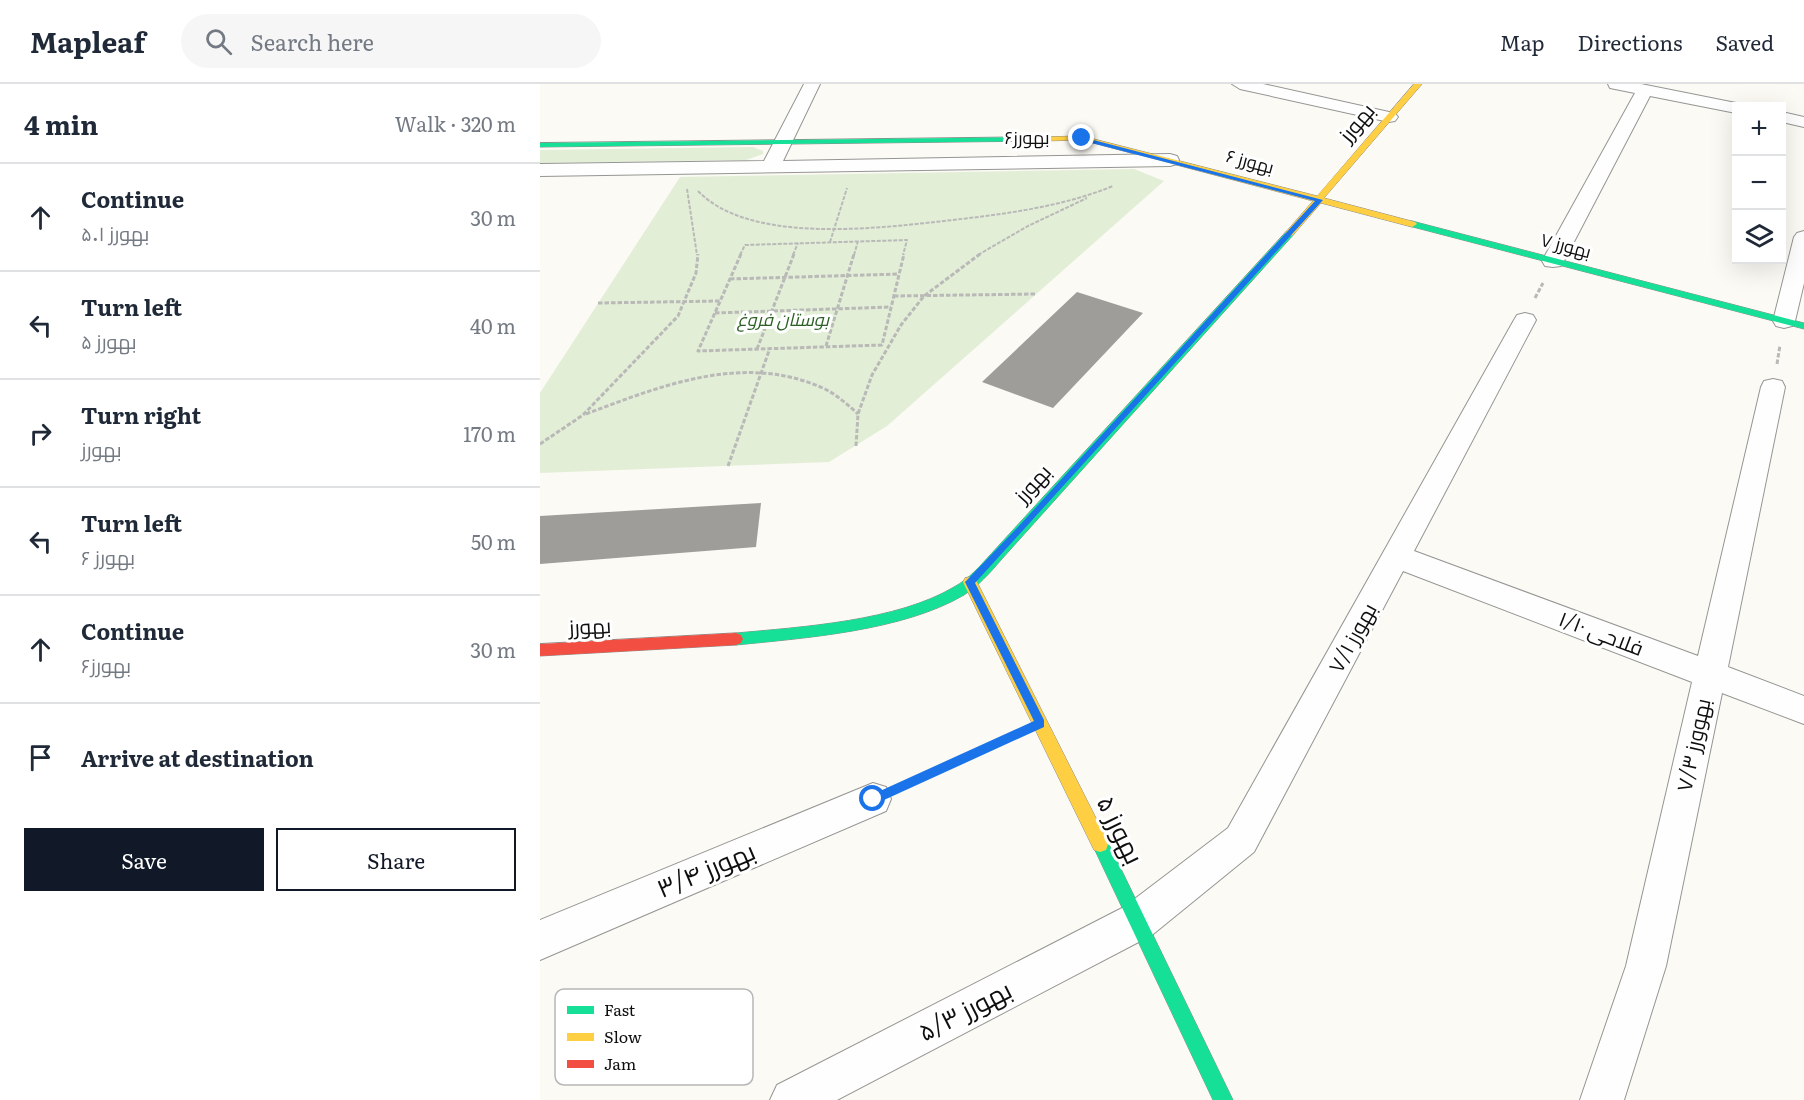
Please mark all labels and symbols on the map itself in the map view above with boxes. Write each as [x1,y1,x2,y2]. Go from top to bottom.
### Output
street label: بهورز [1329,95,1381,148]
street label: بهورز۶ [1004,123,1050,150]
route end [1068,124,1094,150]
street label: بهورز ۶ [1223,141,1277,180]
street label: بهورز ۷ [1538,225,1595,264]
park label: بوستان فروغ [736,305,830,332]
street label: بهورز [1005,456,1057,509]
street label: بهورز ۷/۱ [1319,596,1383,677]
street label: فلاحی ۱/۱۰ [1555,601,1649,662]
street label: بهورز [567,608,612,641]
street label: بهوورز ۷/۳ [1667,695,1717,794]
route start [859,785,885,811]
street label: بهورز ۵ [1089,788,1156,870]
street label: بهورز ۳/۴ [650,829,761,906]
street label: بهورز ۵/۳ [910,968,1018,1049]
legend [555,989,753,1085]
text: Fast [604,997,636,1021]
text: Slow [604,1024,642,1048]
text: Jam [604,1051,637,1075]

